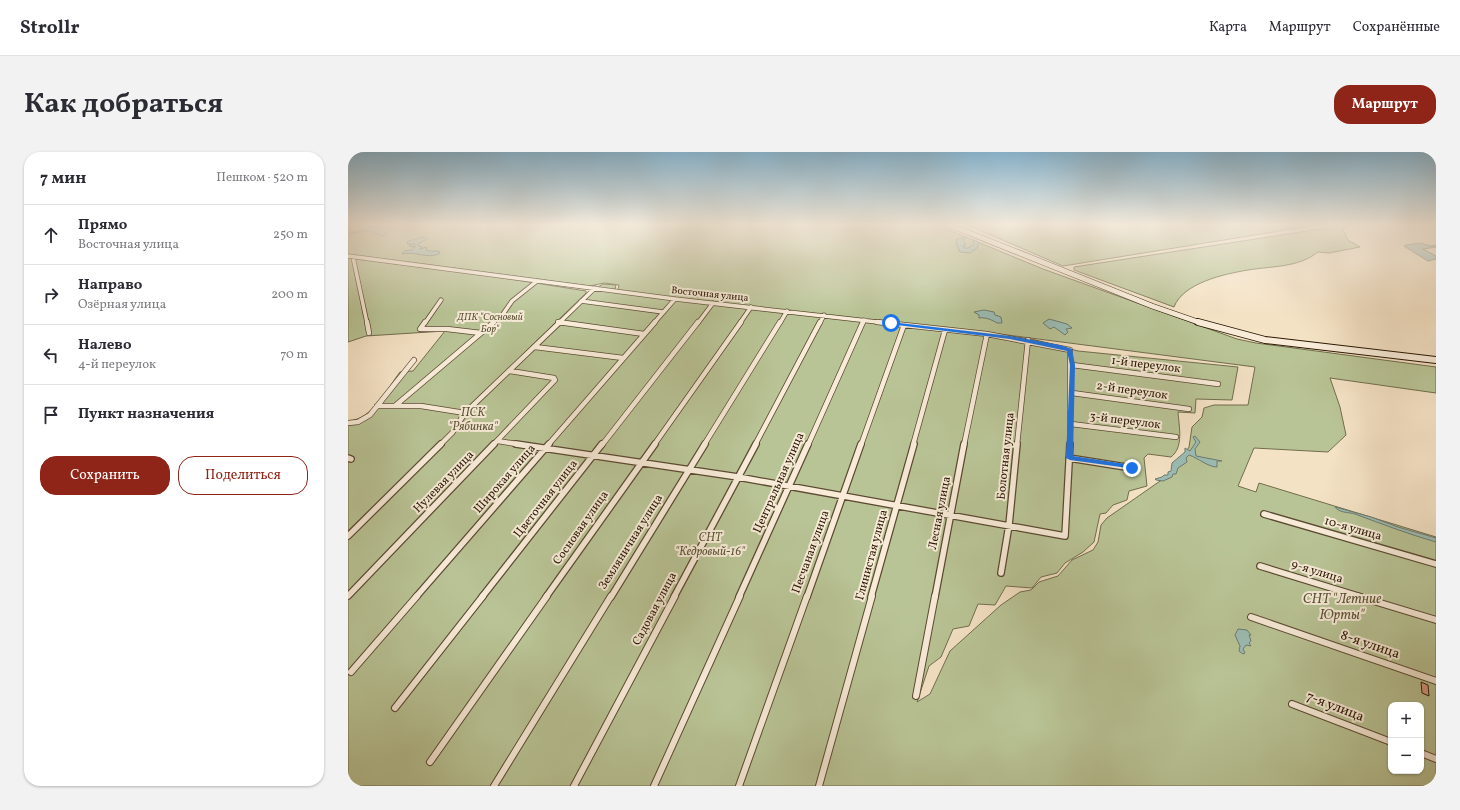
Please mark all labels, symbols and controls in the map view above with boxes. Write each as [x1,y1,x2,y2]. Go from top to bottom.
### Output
text: Strollr [20,15,80,41]
text: Карта [1209,18,1247,37]
text: Маршрут [1269,18,1331,37]
text: Сохранённые [1353,18,1440,37]
text: Как добраться [24,85,223,124]
button: Маршрут [1334,85,1436,124]
text: 7 мин [40,167,86,190]
text: Пешком · 520 m [216,169,308,187]
text: Прямо [78,215,127,236]
icon: ahead [40,224,62,246]
text: 250 m [273,226,308,244]
text: Восточная улица [78,236,179,254]
text: Направо [78,275,142,296]
street label: Восточная улица [671,283,749,305]
icon: right [40,284,62,306]
text: 200 m [271,286,308,304]
text: Озёрная улица [78,296,166,314]
park label: ДПК "Сосновый Бор" [456,310,523,336]
route start [882,314,900,332]
text: Налево [78,335,132,356]
icon: left [40,344,62,366]
text: 70 m [280,346,308,364]
street label: 1-й переулок [1110,353,1182,377]
text: 4-й переулок [78,356,156,374]
street label: 2-й переулок [1095,378,1169,404]
icon: arrive [40,404,62,426]
text: Пункт назначения [78,404,214,425]
park label: ПСК "Рябинка" [448,405,499,435]
street label: 3-й переулок [1089,409,1162,433]
street label: Болотная улица [993,412,1019,500]
street label: Центральная улица [750,430,808,536]
street label: Широкая улица [471,441,540,517]
street label: Нулевая улица [410,447,478,517]
button: Сохранить [40,456,170,495]
button: Поделиться [178,456,308,495]
street label: Цветочная улица [510,457,582,541]
route end [1123,459,1141,477]
street label: Лесная улица [925,475,955,551]
street label: Сосновая улица [549,488,613,568]
street label: Земляничная улица [595,491,667,593]
street label: Песчаная улица [789,508,833,596]
street label: Глинистая улица [852,508,892,602]
street label: 10-я улица [1322,513,1384,545]
park label: СНТ "Кедровый-16" [675,530,746,560]
street label: 9-я улица [1289,557,1345,587]
street label: Садовая улица [629,570,681,648]
park label: СНТ "Летние Юрты" [1303,590,1381,625]
street label: 8-я улица [1338,626,1402,664]
street label: 7-я улица [1303,687,1367,727]
map controls [1388,702,1424,774]
button: + [1388,702,1424,738]
button: − [1388,738,1424,774]

